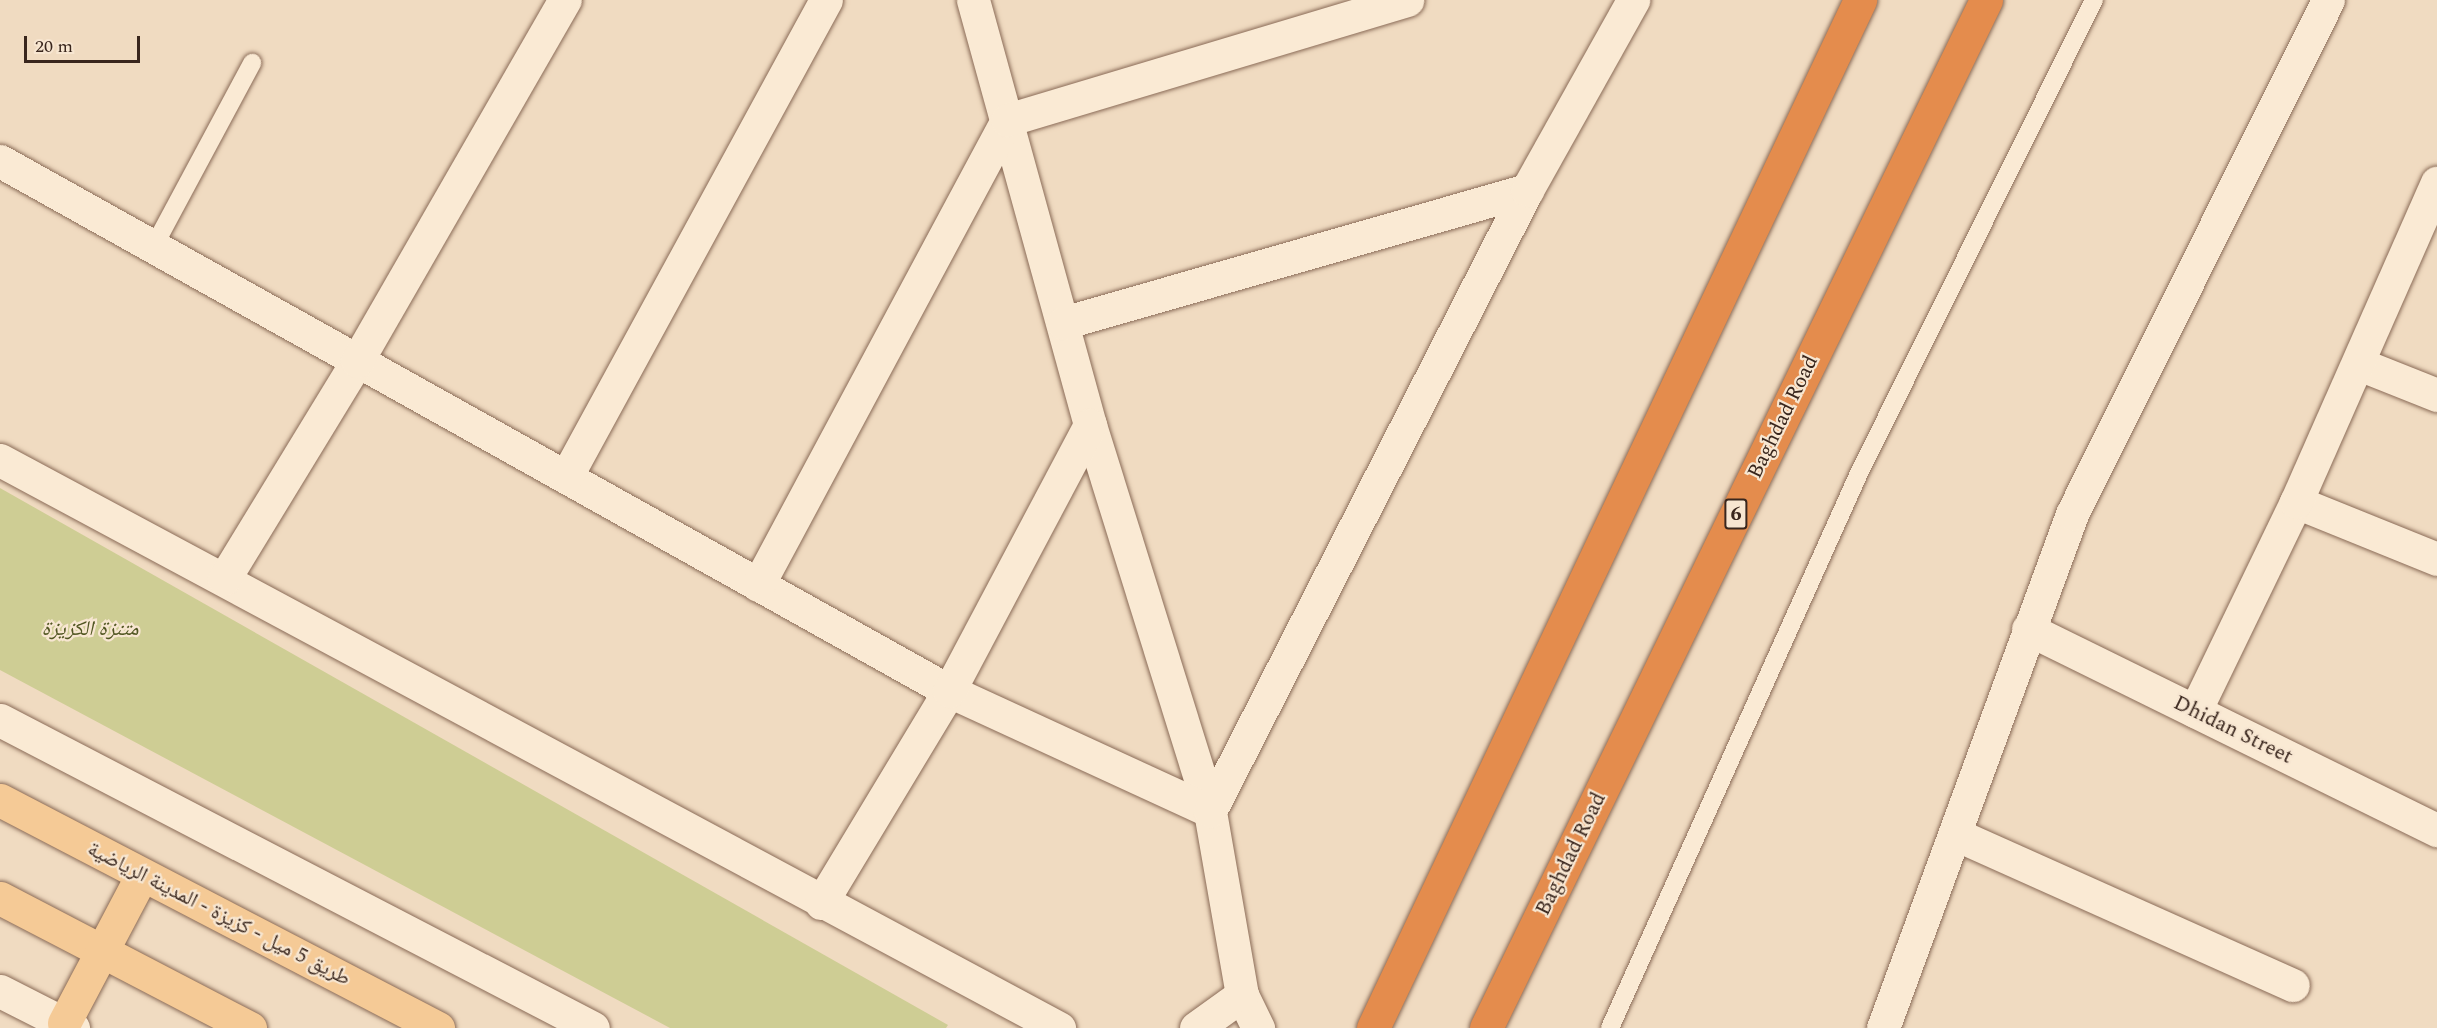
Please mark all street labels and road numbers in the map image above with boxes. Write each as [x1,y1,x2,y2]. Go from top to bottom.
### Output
street label: Baghdad Road [1742,351,1824,483]
road number: 6 [1724,497,1748,531]
street label: Dhidan Street [2169,690,2297,770]
street label: Baghdad Road [1530,788,1612,920]
street label: طريق 5 ميل - كزيزة - المدينة الرياضية [83,837,355,991]

